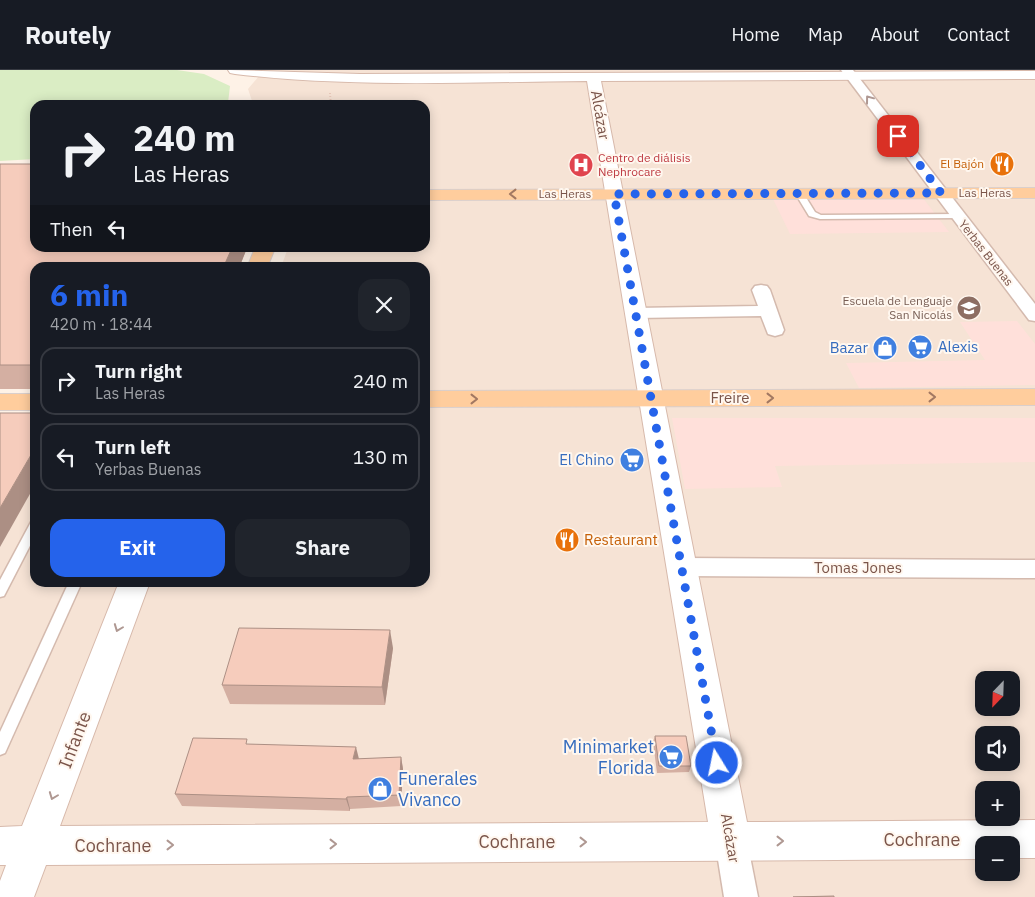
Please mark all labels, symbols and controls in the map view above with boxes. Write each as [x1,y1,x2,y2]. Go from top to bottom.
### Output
text: Routely [25,19,111,51]
text: Home [732,23,780,46]
text: Map [808,23,843,46]
text: About [871,23,919,46]
text: Contact [947,23,1010,46]
street label: Alcázar [587,89,614,142]
one-way arrow [866,95,875,105]
text: 240 m [133,115,236,161]
pin [877,115,919,157]
icon: right [50,120,115,185]
icon: arrive [884,122,912,150]
place label: Centro de diálisis Nephrocare [598,150,691,179]
restaurant icon: El Bajón [989,151,1015,177]
hospital icon: Centro de diálisis Nephrocare [568,152,594,178]
place label: El Bajón [940,156,984,171]
text: Las Heras [133,159,230,188]
street label: Las Heras [959,185,1012,200]
street label: Las Heras [539,186,592,201]
one-way arrow [509,189,516,199]
icon: left [103,215,131,243]
text: Then [50,217,93,241]
street label: Yerbas Buenas [956,217,1017,289]
text: 6 min [50,275,128,314]
button: close [358,279,410,331]
place label: Escuela de Lenguaje San Nicolás [842,293,952,322]
school or university icon: Escuela de Lenguaje San Nicolás [956,295,982,321]
text: 420 m · 18:44 [50,314,152,334]
supermarket icon: Alexis [907,334,933,360]
shop icon: Bazar [872,335,898,361]
place label: Alexis [938,337,978,356]
place label: Bazar [830,338,868,357]
text: Turn right [95,359,182,383]
icon: right [52,367,80,395]
text: 240 m [353,369,408,393]
text: Las Heras [95,383,165,403]
street label: Freire [710,388,750,407]
one-way arrow [929,392,937,402]
one-way arrow [766,393,774,403]
one-way arrow [470,394,478,404]
text: Turn left [95,435,171,459]
icon: left [52,443,80,471]
text: 130 m [353,445,408,469]
supermarket icon: El Chino [619,447,645,473]
place label: El Chino [559,450,614,469]
text: Yerbas Buenas [95,459,201,479]
button: Exit [50,519,225,577]
button: Share [235,519,410,577]
restaurant icon: Restaurant [554,527,580,553]
place label: Restaurant [584,530,658,549]
street label: Tomas Jones [814,558,902,577]
one-way arrow [114,623,124,632]
north arrow [975,671,1020,716]
map controls [975,671,1020,881]
street label: Infante [53,708,96,772]
button: sound [975,726,1020,771]
place label: Minimarket Florida [563,735,654,779]
position arrow [690,736,742,788]
supermarket icon: Minimarket Florida [658,744,684,770]
place label: Funerales Vivanco [398,767,478,811]
shop icon: Funerales Vivanco [367,776,393,802]
button: + [975,781,1020,826]
one-way arrow [49,791,59,800]
street label: Alcázar [717,812,744,865]
street label: Cochrane [884,828,961,851]
street label: Cochrane [479,830,556,853]
street label: Cochrane [75,834,152,857]
one-way arrow [776,836,784,846]
button: − [975,836,1020,881]
one-way arrow [579,837,587,847]
one-way arrow [329,839,337,849]
one-way arrow [166,840,174,850]

